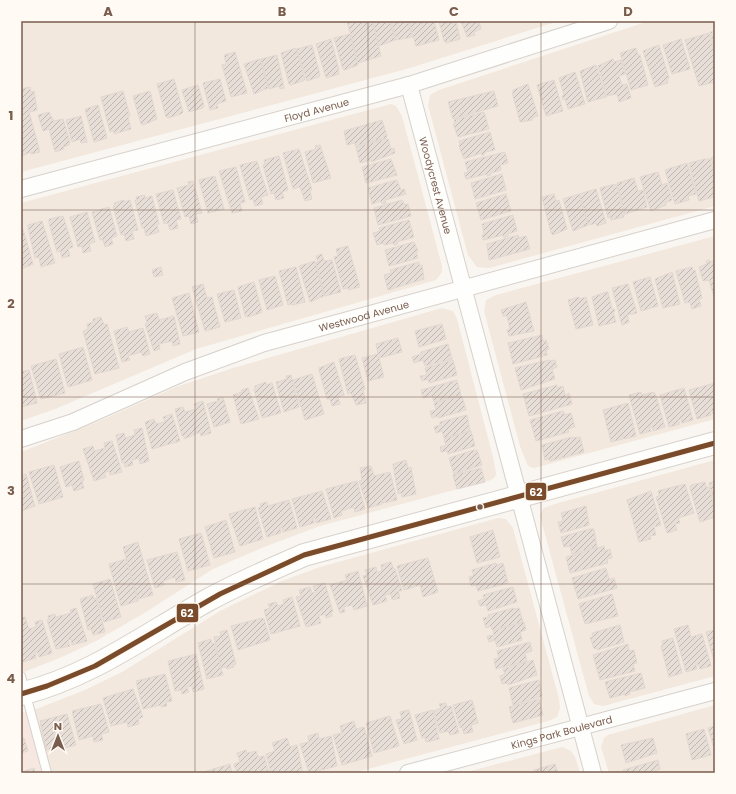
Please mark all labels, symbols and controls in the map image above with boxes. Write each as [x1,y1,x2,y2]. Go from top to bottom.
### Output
text: A [103,2,113,21]
text: B [278,2,287,21]
text: C [449,2,459,21]
text: D [623,2,633,21]
street label: Floyd Avenue [282,94,351,126]
text: 1 [9,106,13,125]
street label: Woodycrest Avenue [416,135,456,236]
text: 2 [7,294,15,313]
street label: Westwood Avenue [317,296,411,335]
text: 3 [7,481,15,500]
line badge: 62 [525,482,547,501]
text: 62 [529,484,543,500]
unlabelled marker [475,502,485,512]
line badge: 62 [176,603,199,623]
text: 62 [180,605,194,621]
text: 4 [7,669,16,688]
street label: Kings Park Boulevard [509,711,614,753]
north arrow [38,716,78,756]
text: N [54,718,62,734]

